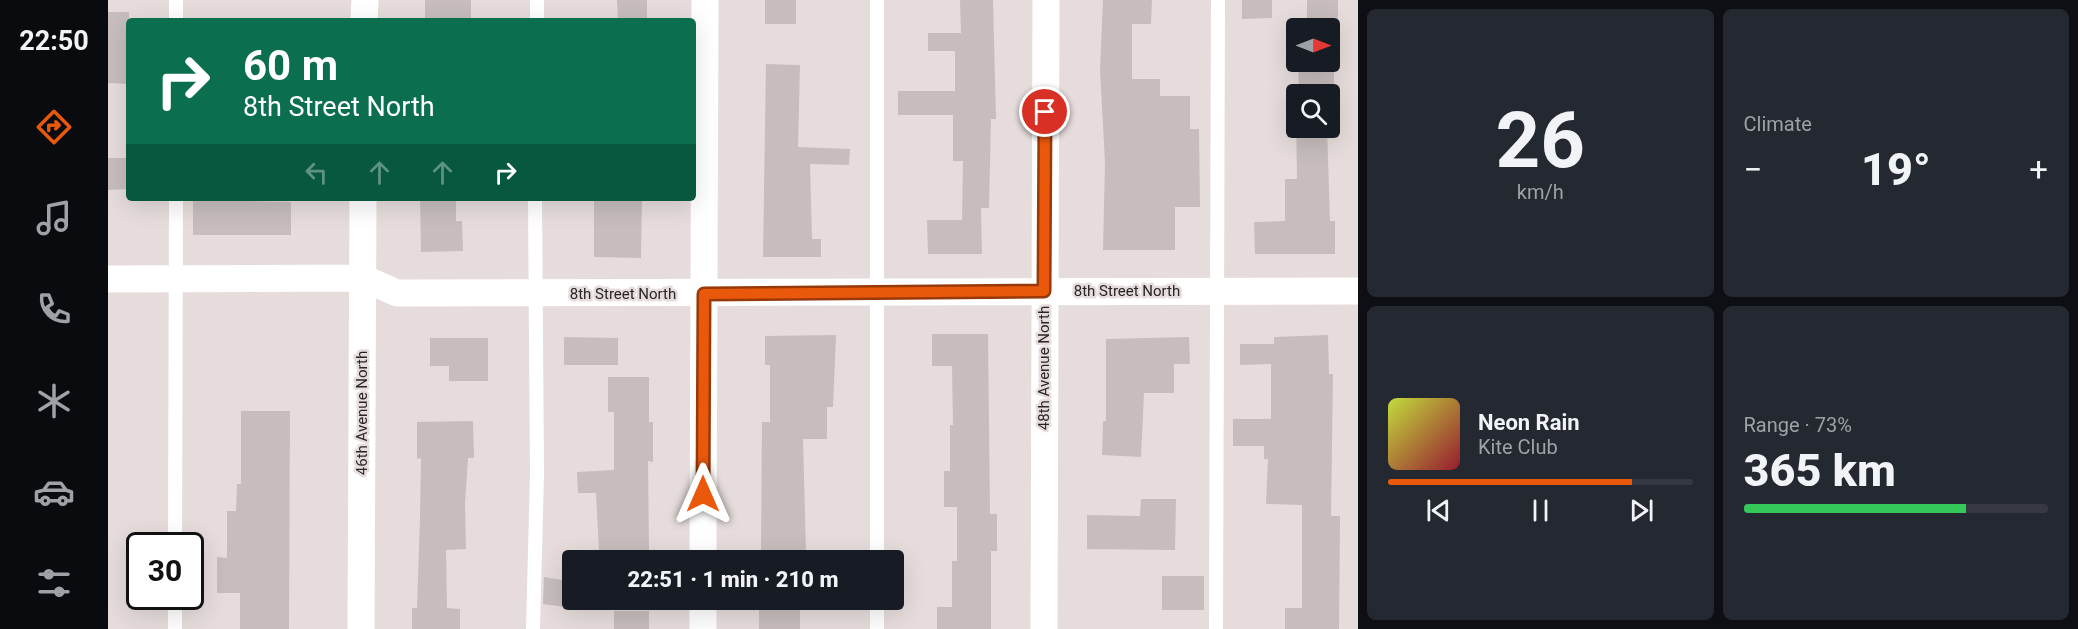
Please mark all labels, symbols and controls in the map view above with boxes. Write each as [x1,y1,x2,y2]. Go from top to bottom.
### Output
north arrow [1286,18,1340,72]
map controls [1286,18,1340,138]
text: 22:50 [19,25,89,57]
text: 60 m [243,41,338,90]
icon: right [144,42,222,120]
button: search [1286,84,1340,138]
pin [1019,86,1070,137]
text: 8th Street North [243,91,435,123]
icon: arrive [1028,95,1061,128]
text: 26 [1495,95,1585,186]
icon: directions [33,106,75,148]
text: Climate [1744,112,1812,136]
text: 19° [1861,143,1931,196]
text: − [1744,150,1762,189]
text: + [2029,150,2048,189]
icon: left [300,156,333,189]
icon: ahead [363,156,396,189]
icon: ahead [426,156,459,189]
icon: right [489,156,522,189]
text: km/h [1517,180,1564,204]
icon: music [33,197,75,239]
street label: 8th Street North [1074,282,1180,300]
street label: 8th Street North [570,285,676,303]
icon: phone [33,288,75,330]
street label: 48th Avenue North [1035,306,1053,430]
street label: 46th Avenue North [353,351,371,475]
icon: climate [33,380,75,422]
text: Neon Rain [1478,410,1580,435]
text: Range · 73% [1744,413,1852,437]
text: Kite Club [1478,435,1558,459]
text: 365 km [1744,444,1896,497]
position arrow [671,462,735,526]
icon: car [33,471,75,513]
icon: previous [1422,494,1455,527]
icon: pause [1524,494,1557,527]
icon: next [1625,494,1658,527]
speed limit sign: 30 [126,532,204,610]
icon: filters [33,562,75,604]
text: 22:51 · 1 min · 210 m [628,567,838,592]

